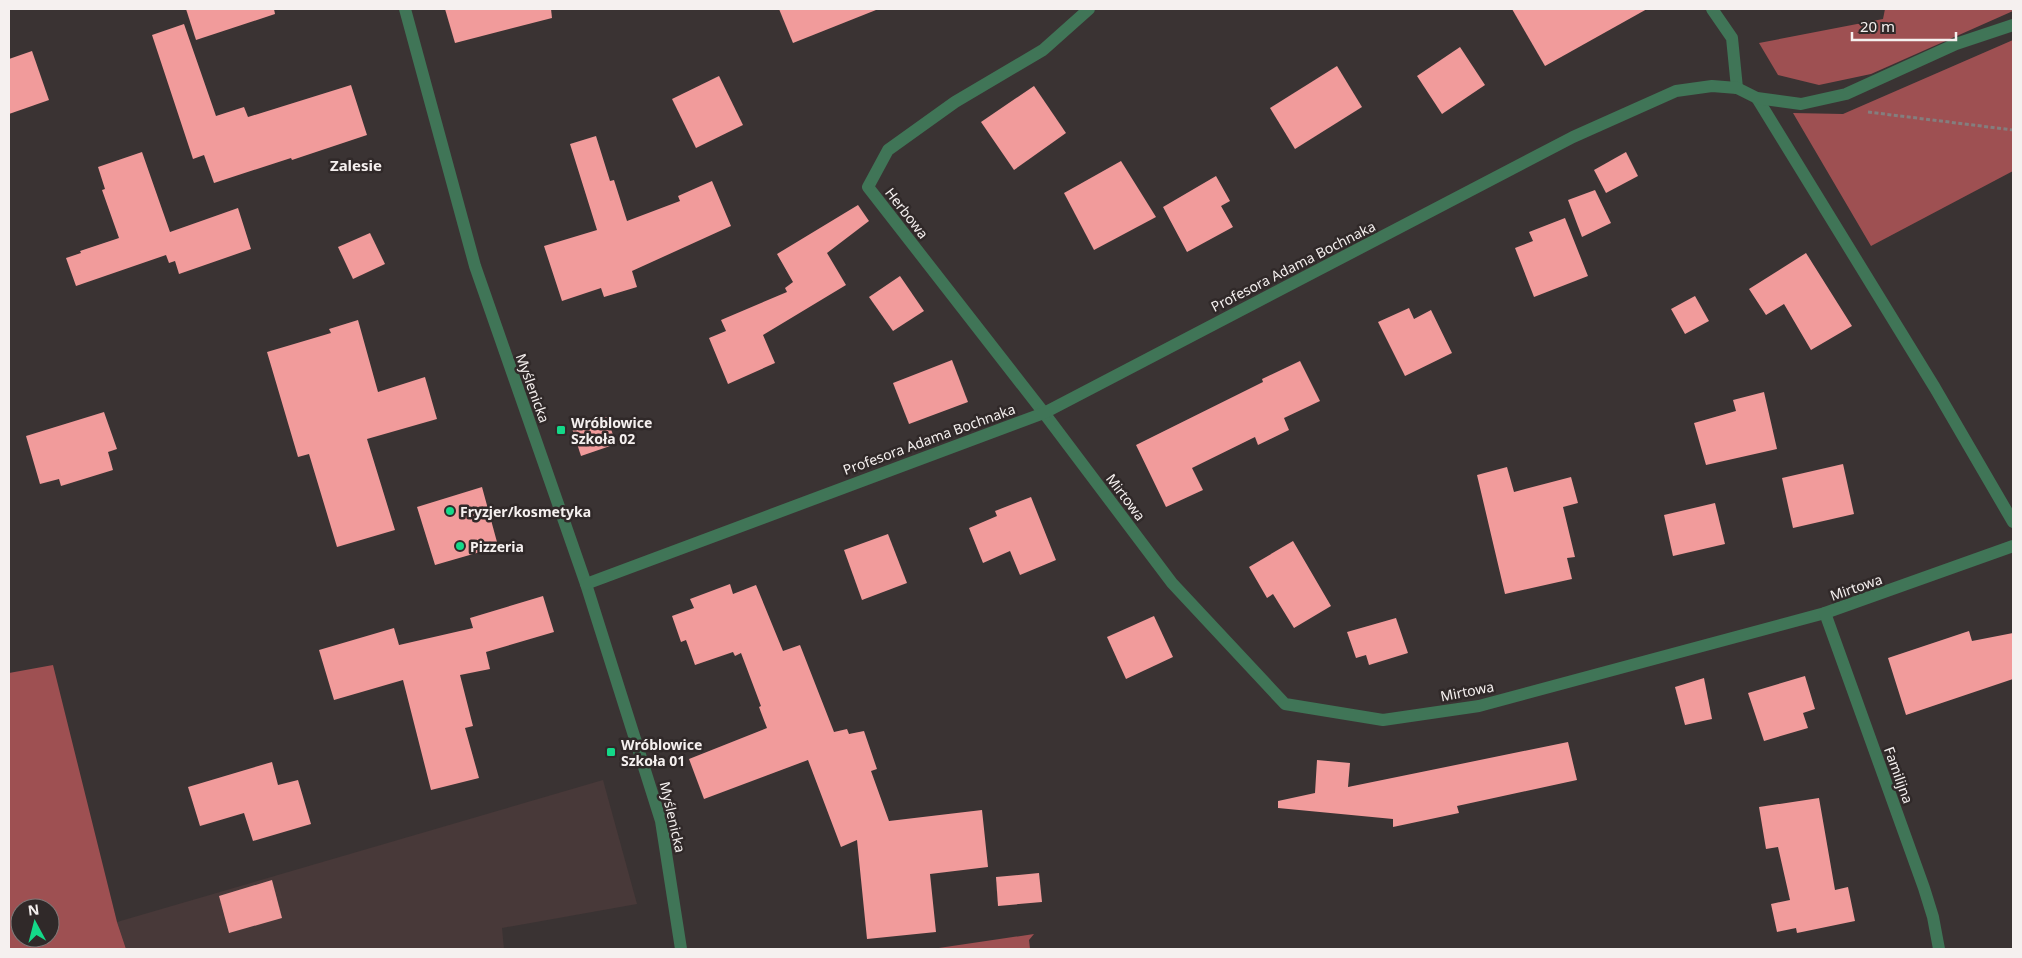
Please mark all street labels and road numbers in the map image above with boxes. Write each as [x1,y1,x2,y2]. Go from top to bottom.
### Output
street label: Herbowa [881,184,933,242]
street label: Profesora Adama Bochnaka [1208,216,1378,316]
street label: Myślenicka [512,351,554,425]
street label: Profesora Adama Bochnaka [840,399,1018,479]
street label: Mirtowa [1102,470,1150,524]
street label: Mirtowa [1827,569,1885,605]
street label: Mirtowa [1439,677,1495,705]
street label: Familijna [1880,744,1918,806]
street label: Myślenicka [656,780,690,854]

